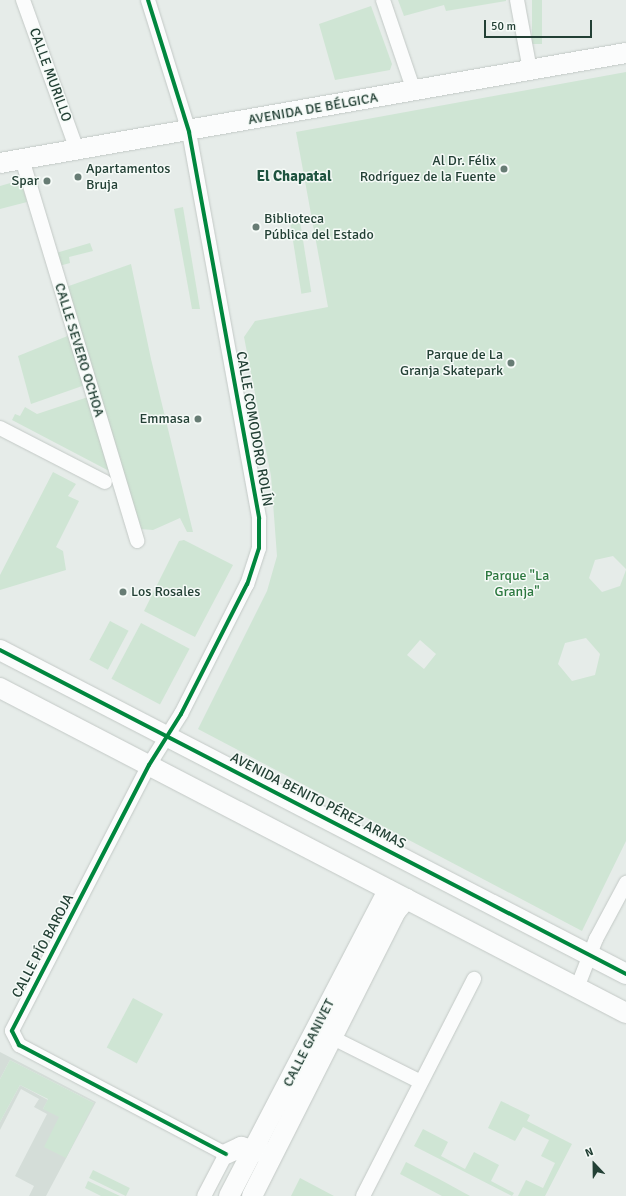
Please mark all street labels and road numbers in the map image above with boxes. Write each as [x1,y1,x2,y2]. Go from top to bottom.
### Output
street label: CALLE MURILLO [25,26,75,124]
street label: AVENIDA DE BÉLGICA [247,89,379,129]
street label: CALLE SEVERO OCHOA [51,281,107,419]
street label: CALLE COMODORO ROLÍN [232,350,276,508]
street label: AVENIDA BENITO PÉREZ ARMAS [228,749,408,853]
street label: CALLE PÍO BAROJA [8,891,78,1001]
street label: CALLE GANIVET [280,996,338,1090]

